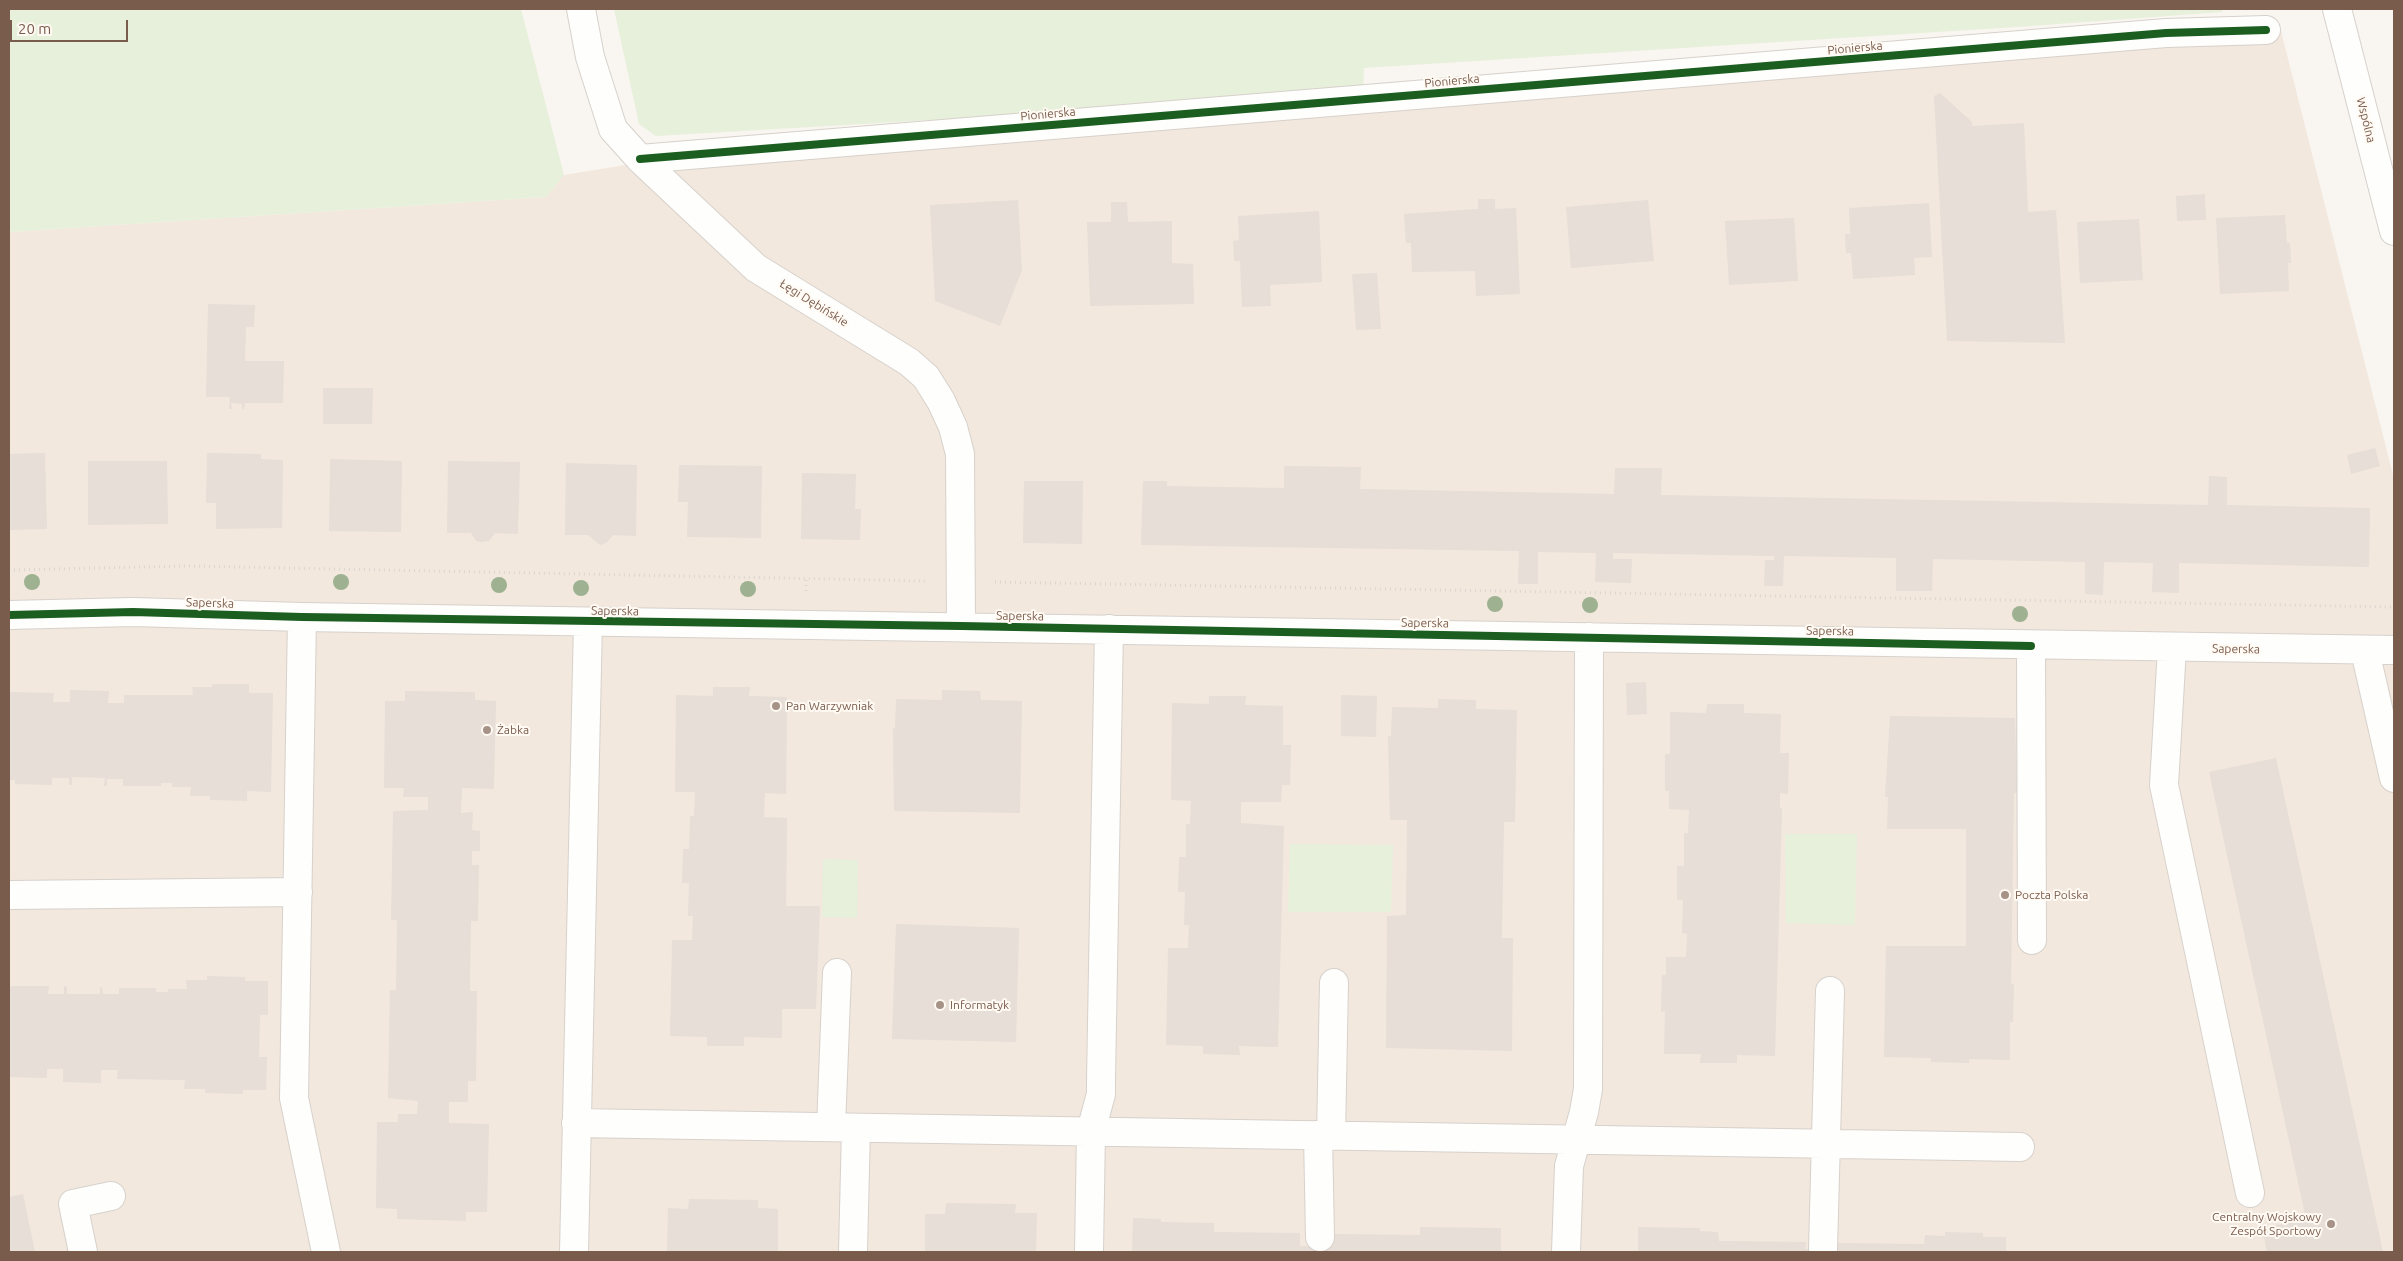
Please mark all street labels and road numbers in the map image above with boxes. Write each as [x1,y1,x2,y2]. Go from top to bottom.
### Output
street label: Pionierska [1827,38,1883,58]
street label: Pionierska [1424,71,1480,91]
street label: Wspólna [2353,96,2379,144]
street label: Pionierska [1020,104,1076,124]
street label: Łęgi Dębińskie [777,276,851,330]
street label: Saperska [186,595,234,611]
street label: Saperska [591,603,639,619]
street label: Saperska [996,608,1044,624]
street label: Saperska [1401,615,1449,631]
street label: Saperska [1806,623,1854,639]
street label: Saperska [2212,641,2260,657]

